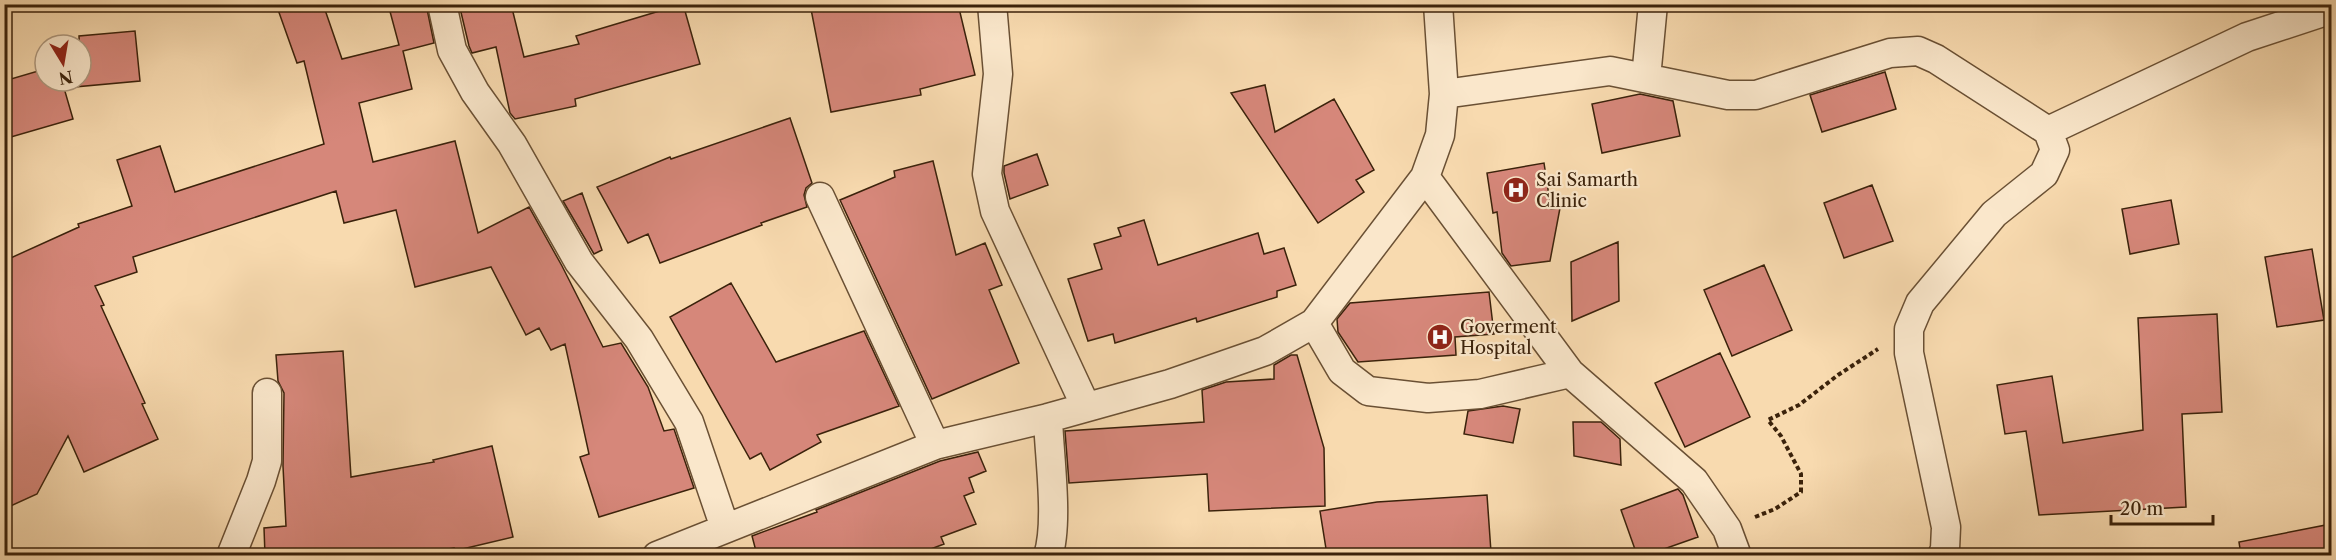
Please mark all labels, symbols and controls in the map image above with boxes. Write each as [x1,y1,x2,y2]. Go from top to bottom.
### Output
north arrow [33,33,93,93]
text: N [57,67,75,89]
place label: Sai Samarth Clinic [1536,169,1638,212]
hospital icon: Sai Samarth Clinic [1501,175,1531,205]
place label: Goverment Hospital [1460,316,1557,359]
hospital icon: Goverment Hospital [1425,322,1455,352]
scale bar [2111,488,2213,526]
text: 20 m [2120,498,2164,520]

